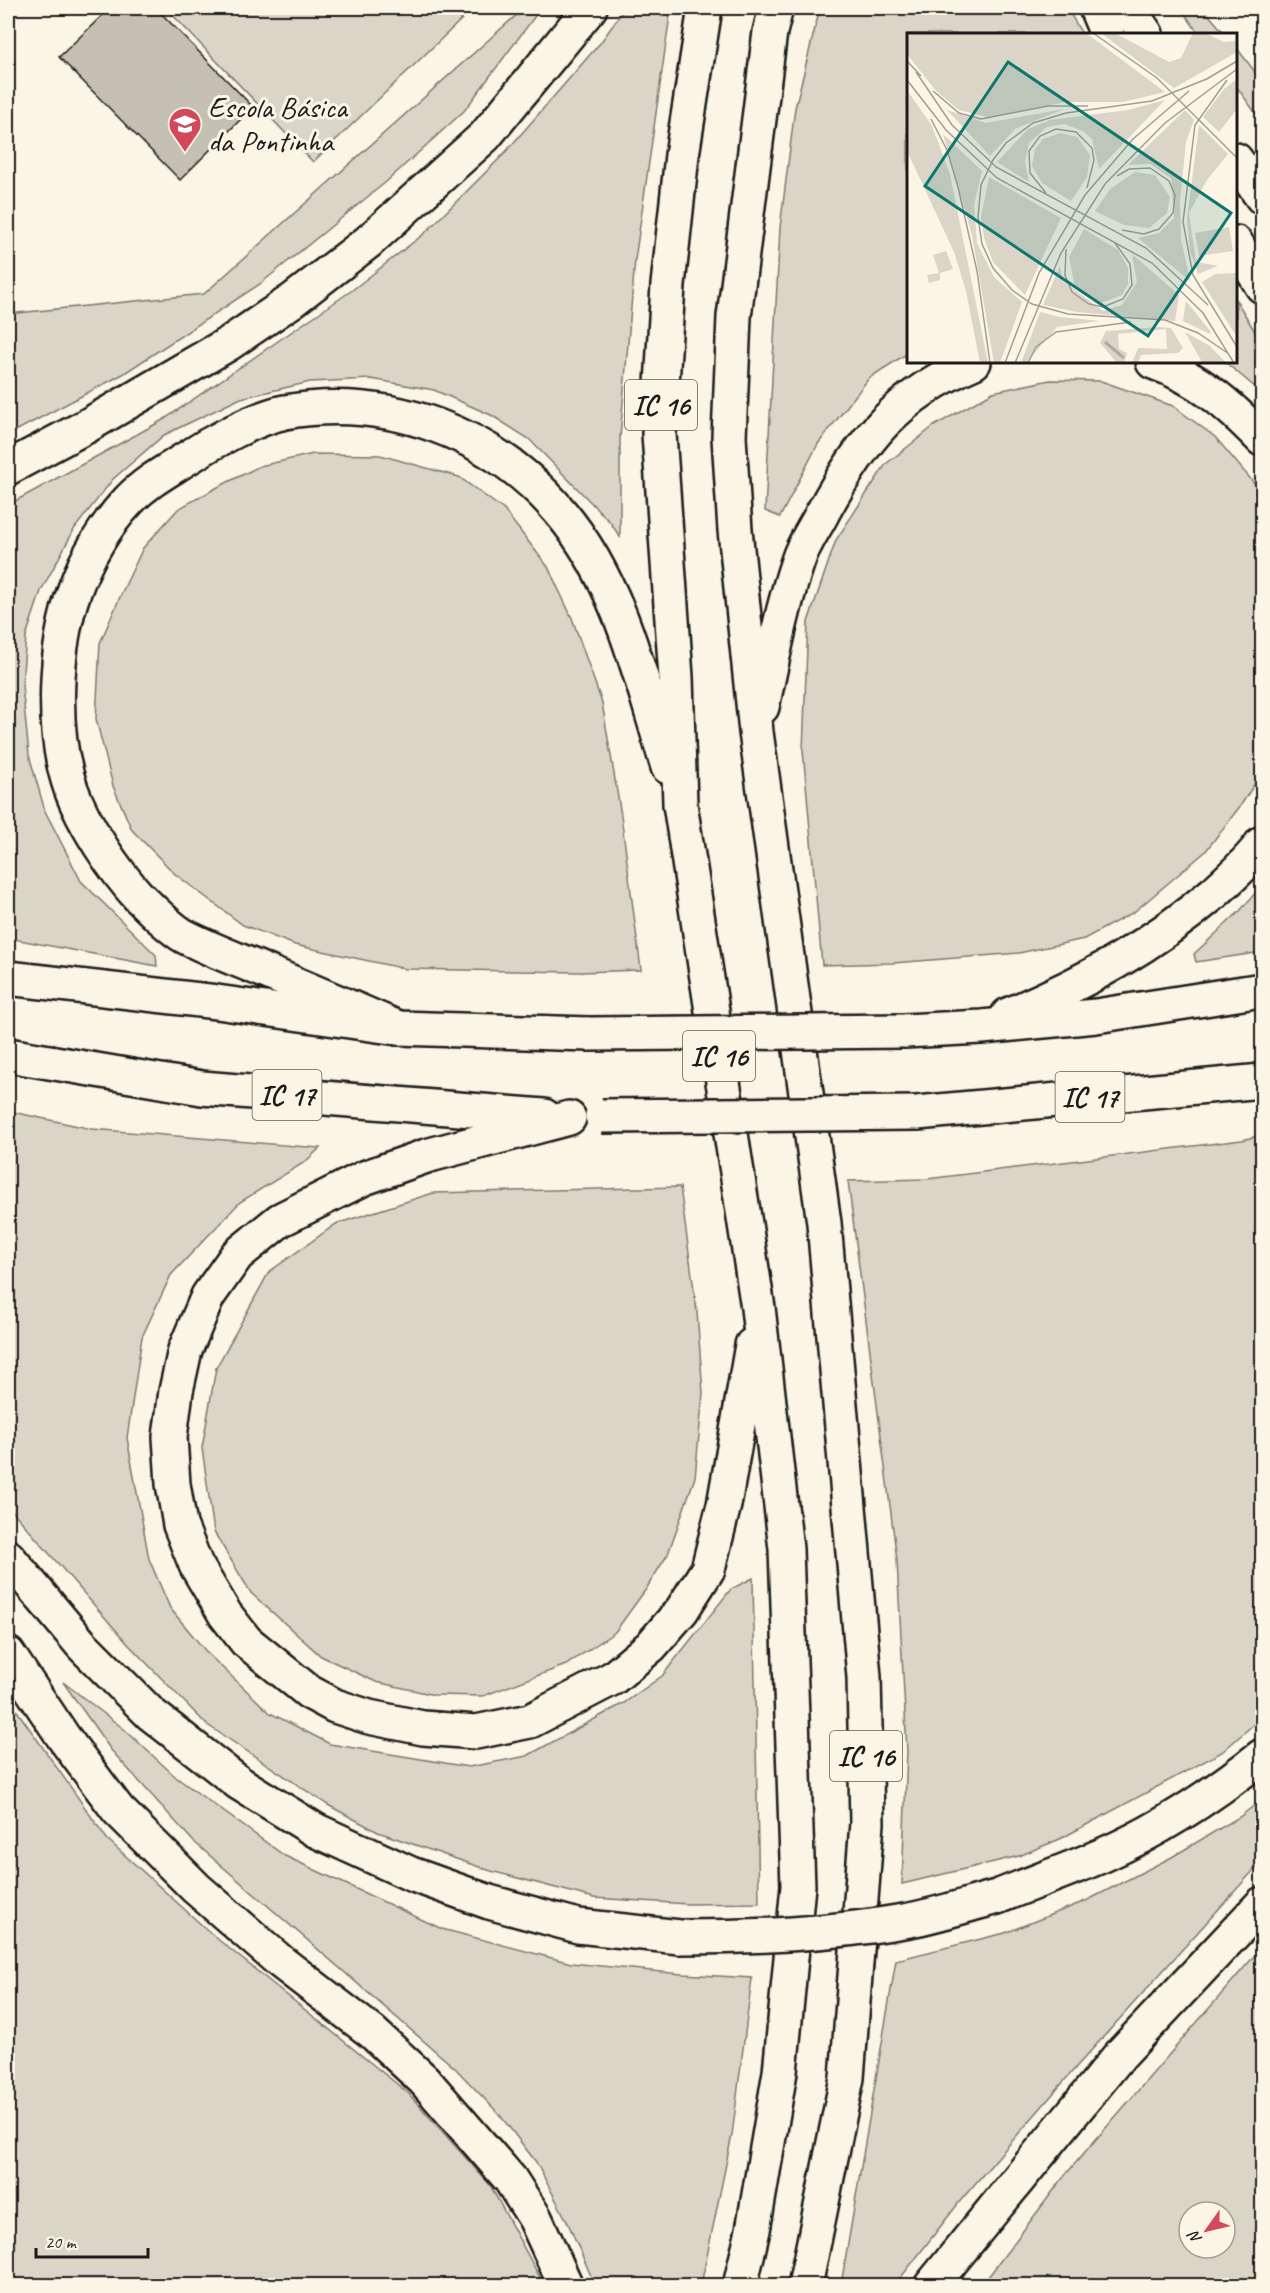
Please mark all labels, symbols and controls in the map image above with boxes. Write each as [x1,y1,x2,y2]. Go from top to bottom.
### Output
inset map [907,33,1237,363]
place label: Escola Básica da Pontinha [208,88,349,160]
school or university icon: Escola Básica da Pontinha [167,106,203,153]
road number: IC 16 [625,380,697,430]
road number: IC 16 [683,1031,755,1081]
road number: IC 17 [252,1070,322,1120]
road number: IC 17 [1056,1072,1124,1122]
road number: IC 16 [830,1731,902,1781]
north arrow [1177,2200,1237,2260]
scale bar [36,2221,148,2259]
text: N [1183,2226,1206,2248]
text: 20 m [45,2231,78,2253]

